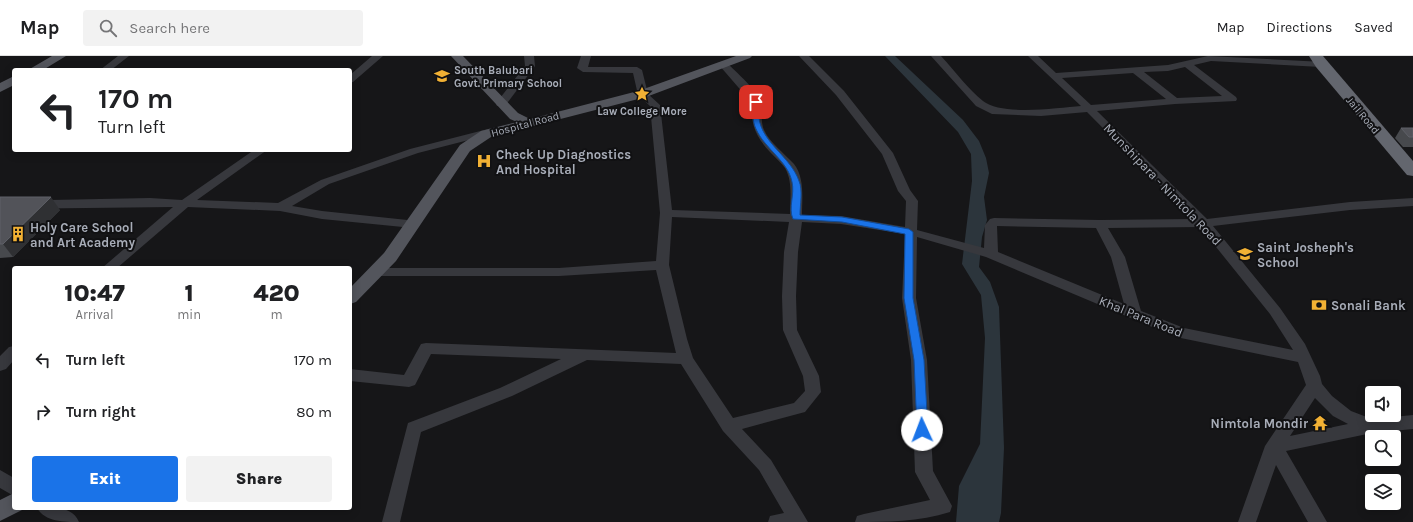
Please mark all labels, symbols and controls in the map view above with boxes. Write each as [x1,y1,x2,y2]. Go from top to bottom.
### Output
search box [83,10,363,46]
text: Map [20,17,59,39]
icon: search [97,17,119,39]
text: Search here [129,19,210,37]
text: Map [1217,19,1245,36]
text: Directions [1267,19,1332,36]
text: Saved [1354,19,1393,36]
place label: South Balubari Govt. Primary School [454,64,562,90]
school or university icon: South Balubari Govt. Primary School [433,67,451,85]
text: 170 m [98,82,173,115]
icon: left [32,84,84,136]
place icon: Law College More [633,85,651,103]
pin [739,85,773,119]
icon: arrive [745,91,767,113]
street label: Jail Road [1343,94,1382,137]
place label: Law College More [597,105,687,118]
street label: Hospital Road [490,109,561,140]
text: Turn left [98,116,166,138]
street label: Munshipara - Nimtola Road [1101,120,1225,248]
place label: Check Up Diagnostics And Hospital [496,147,631,177]
hospital icon: Check Up Diagnostics And Hospital [475,152,493,170]
place label: Holy Care School and Art Academy [30,220,135,250]
building icon: Holy Care School and Art Academy [9,225,27,243]
place label: Saint Josheph's School [1257,240,1354,270]
school or university icon: Saint Josheph's School [1236,245,1254,263]
text: 10:47 [64,279,125,307]
text: 1 [184,279,194,307]
text: 420 [253,279,300,307]
street label: Khal Para Road [1097,293,1185,340]
bank icon: Sonali Bank [1310,296,1328,314]
place label: Sonali Bank [1331,298,1406,313]
text: Arrival [76,307,114,322]
text: min [177,307,201,322]
text: m [270,307,283,322]
icon: left [32,349,54,371]
text: Turn left [66,351,125,369]
text: 170 m [294,351,332,369]
map controls [1365,386,1401,510]
button: sound [1365,386,1401,422]
icon: right [32,401,54,423]
text: Turn right [66,403,136,421]
text: 80 m [296,403,332,421]
position arrow [901,409,943,451]
temple icon: Nimtola Mondir [1311,414,1329,432]
place label: Nimtola Mondir [1211,416,1309,431]
button: search [1365,430,1401,466]
button: Exit [32,456,178,502]
button: Share [186,456,332,502]
button: layers [1365,474,1401,510]

